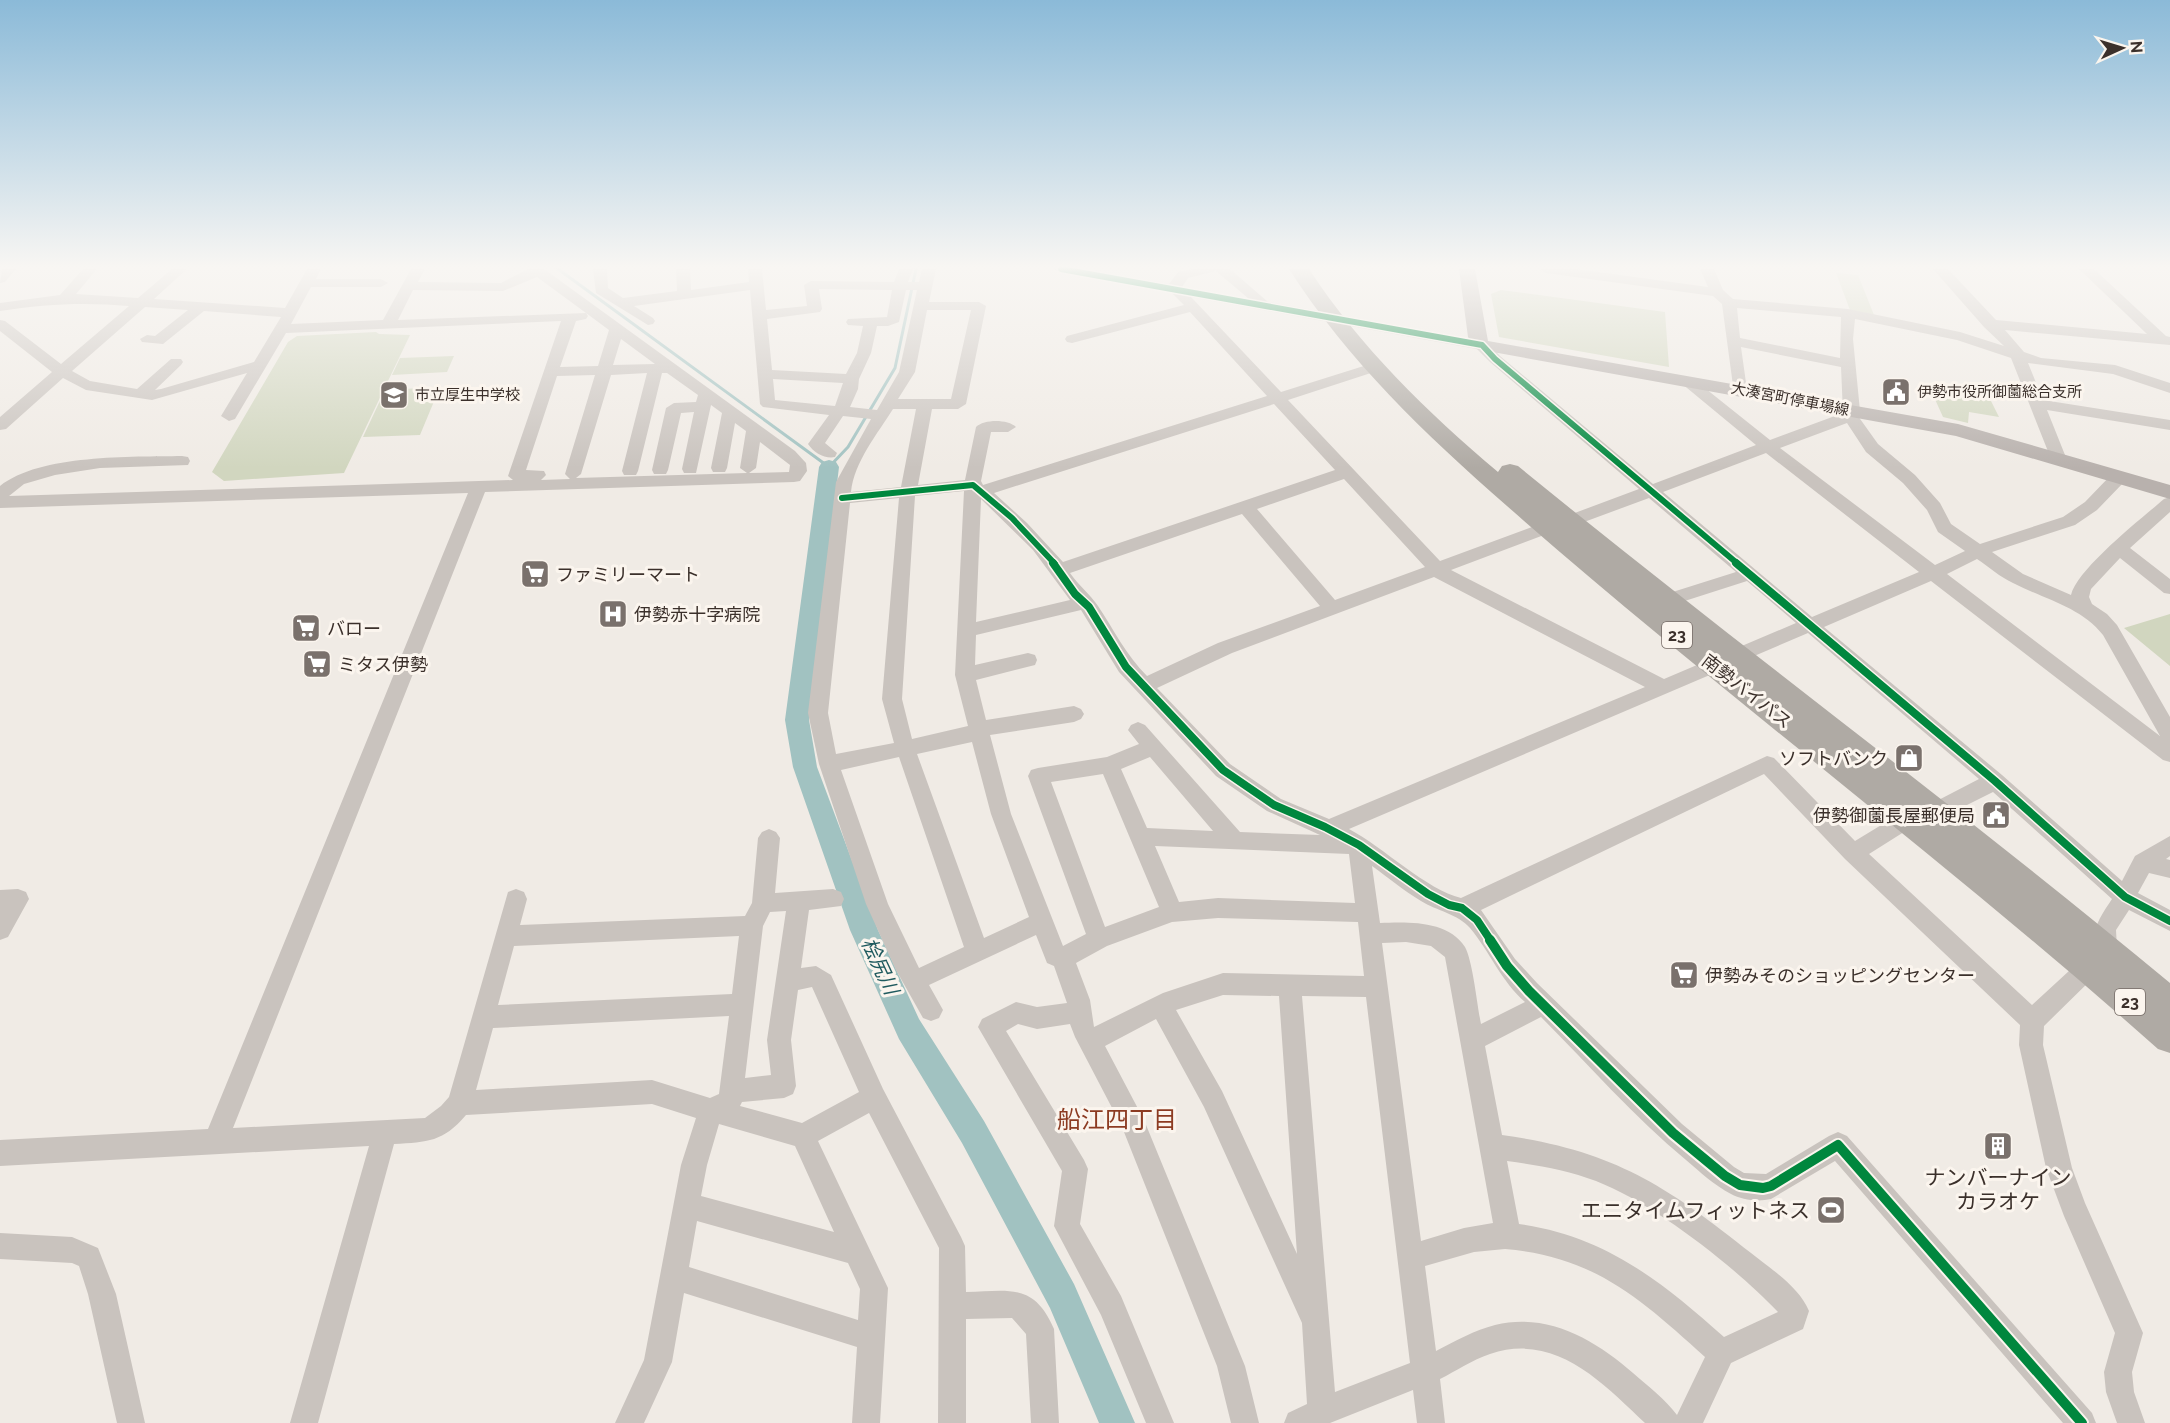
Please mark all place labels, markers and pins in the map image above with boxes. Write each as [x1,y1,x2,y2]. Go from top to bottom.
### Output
public building icon: 伊勢市役所御薗総合支所 [1880,376,1912,408]
school or university icon: 市立厚生中学校 [378,379,410,411]
place label: 伊勢市役所御薗総合支所 [1917,383,2082,401]
place label: 市立厚生中学校 [415,386,520,404]
supermarket icon: ファミリーマート [519,558,551,590]
place label: ファミリーマート [556,564,700,585]
hospital icon: 伊勢赤十字病院 [597,598,629,630]
place label: 伊勢赤十字病院 [634,604,760,625]
supermarket icon: バロー [290,612,322,644]
place label: バロー [327,618,381,639]
supermarket icon: ミタス伊勢 [301,648,333,680]
place label: ミタス伊勢 [338,654,428,675]
shop icon: ソフトバンク [1893,742,1925,774]
place label: ソフトバンク [1779,748,1888,769]
public building icon: 伊勢御薗長屋郵便局 [1980,799,2012,831]
place label: 伊勢御薗長屋郵便局 [1813,805,1975,826]
supermarket icon: 伊勢みそのショッピングセンター [1668,959,1700,991]
place label: 伊勢みそのショッピングセンター [1705,965,1975,986]
building icon: ナンバーナイン カラオケ [1982,1130,2014,1162]
place label: ナンバーナイン カラオケ [1925,1165,2072,1214]
sports icon: エニタイムフィットネス [1815,1194,1847,1226]
place label: エニタイムフィットネス [1581,1198,1810,1223]

